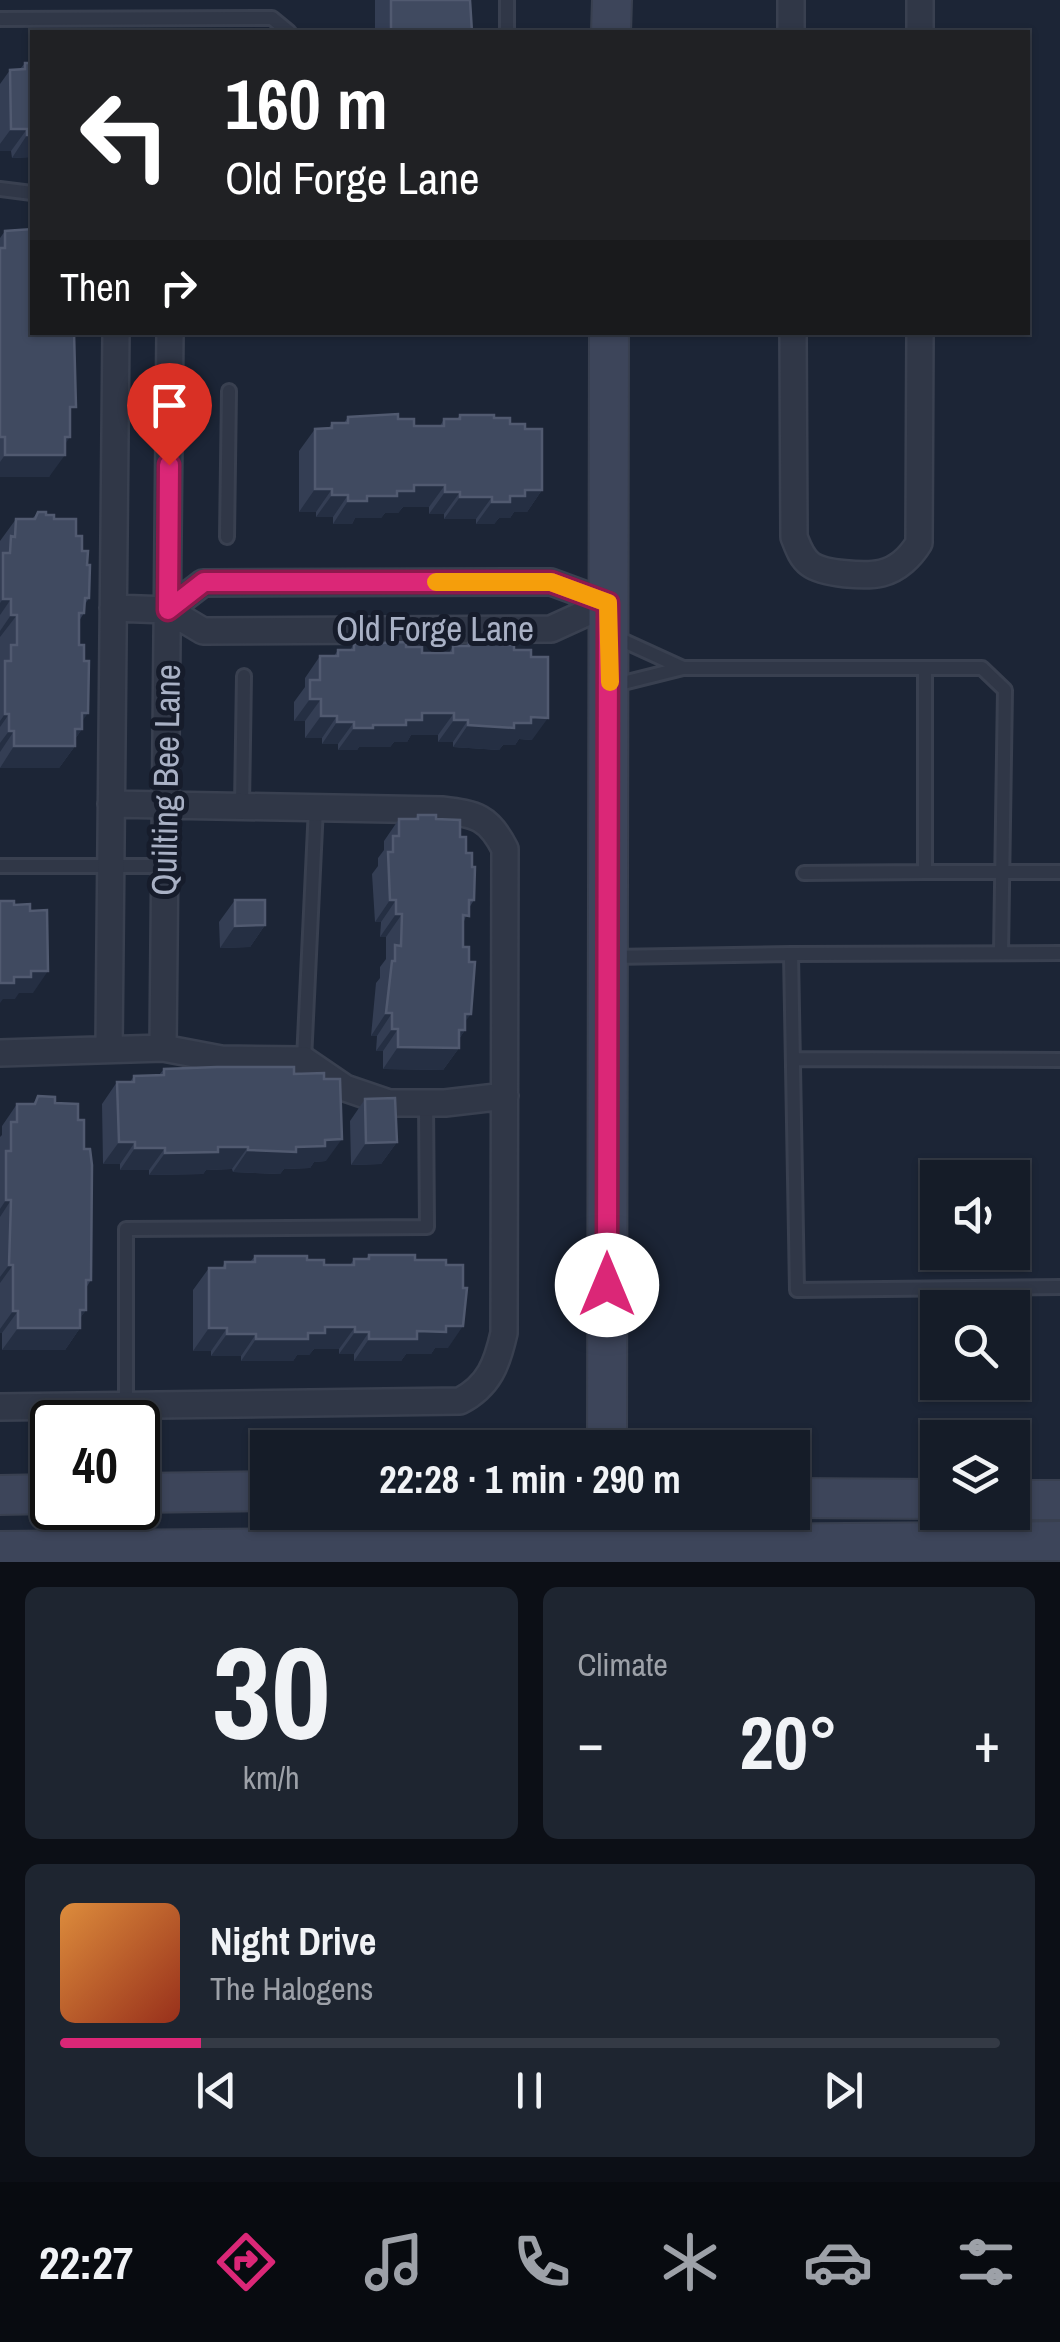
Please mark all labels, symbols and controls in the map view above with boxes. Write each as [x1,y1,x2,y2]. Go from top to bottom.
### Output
text: 160 m [225,57,388,151]
icon: left [60,70,190,200]
text: Old Forge Lane [225,147,480,208]
icon: right [151,260,206,315]
text: Then [60,262,131,313]
pin [127,363,212,466]
icon: arrive [142,378,197,433]
street label: Old Forge Lane [336,605,534,652]
street label: Quilting Bee Lane [140,664,191,896]
map controls [920,1160,1030,1530]
button: sound [920,1160,1030,1270]
position arrow [555,1233,659,1337]
button: search [920,1290,1030,1400]
speed limit sign: 40 [30,1400,160,1530]
button: layers [920,1420,1030,1530]
text: 22:28 · 1 min · 290 m [379,1454,681,1505]
text: 30 [212,1603,331,1779]
text: Climate [578,1643,668,1686]
text: 20° [740,1691,838,1792]
text: − [578,1705,604,1779]
text: + [974,1705,1000,1779]
text: km/h [243,1756,300,1799]
text: Night Drive [210,1916,376,1967]
text: The Halogens [210,1967,373,2010]
icon: previous [189,2063,244,2118]
icon: pause [502,2063,557,2118]
icon: next [816,2063,871,2118]
icon: directions [211,2227,281,2297]
icon: music [359,2227,429,2297]
icon: phone [507,2227,577,2297]
icon: climate [655,2227,725,2297]
icon: car [803,2227,873,2297]
icon: filters [951,2227,1021,2297]
text: 22:27 [39,2232,133,2293]

